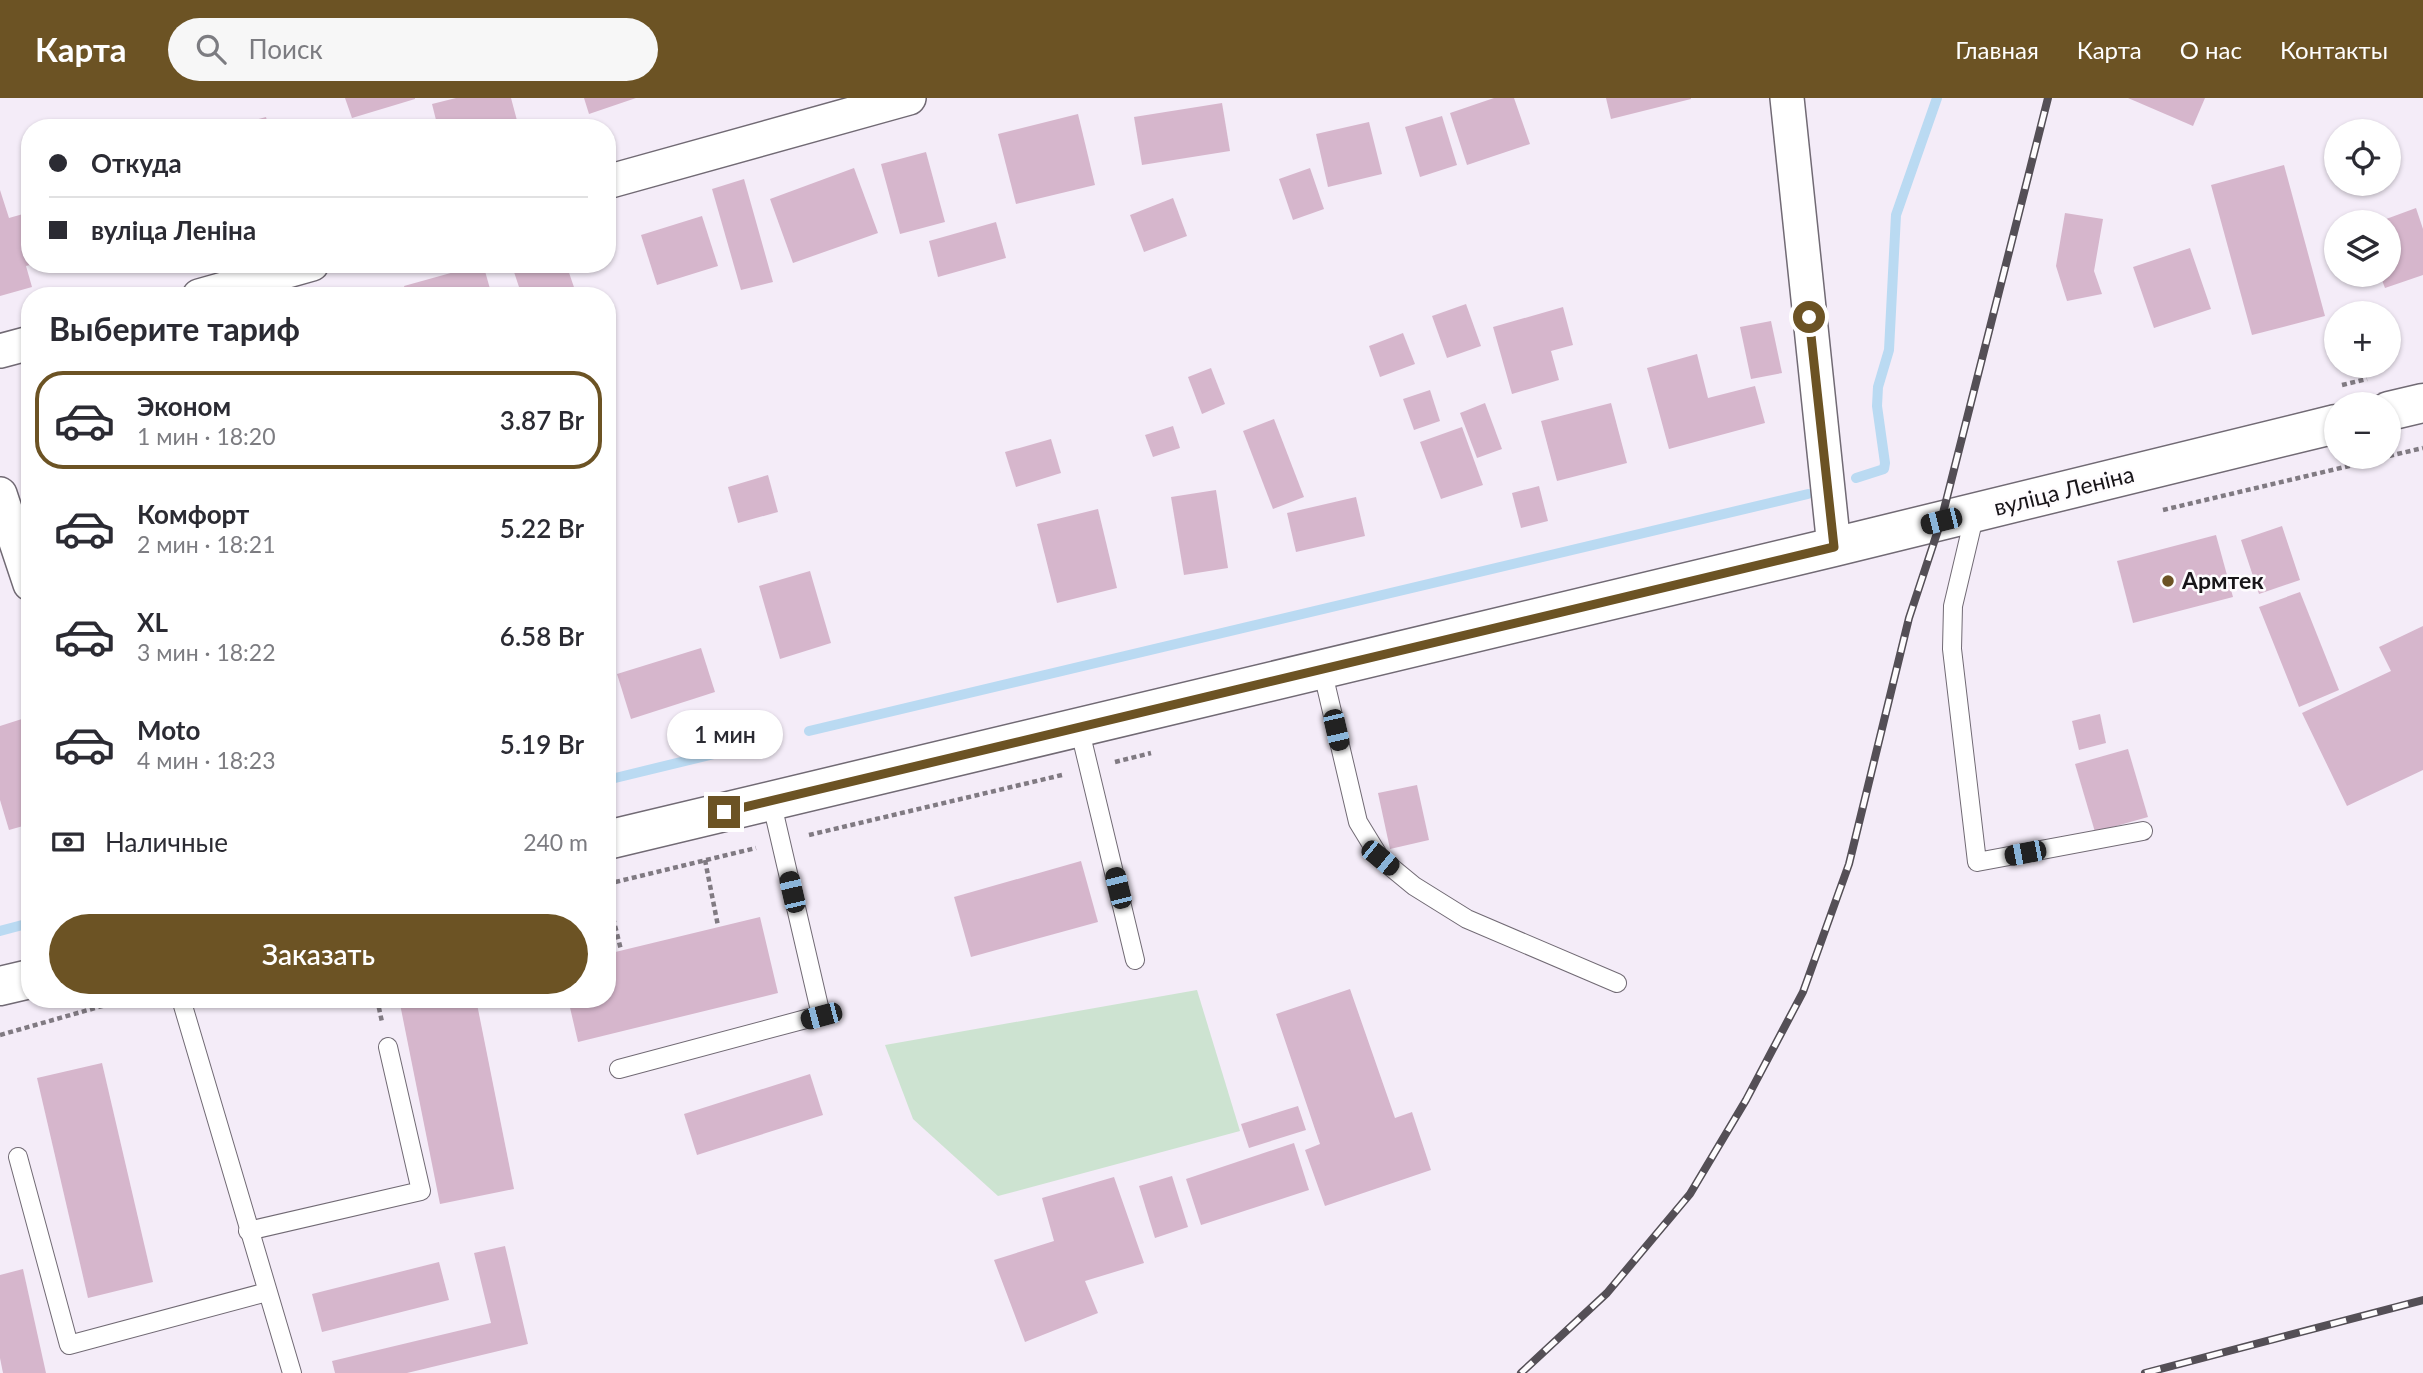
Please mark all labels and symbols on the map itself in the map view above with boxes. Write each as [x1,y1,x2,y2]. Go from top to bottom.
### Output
route start [1793,301,1825,333]
street label: вуліца Леніна [1991,459,2137,521]
car [1919,506,1964,536]
place label: Армтек [2181,566,2264,594]
marker: Армтек [2160,573,2176,589]
car [1322,707,1351,753]
callout: 1 мин [666,710,782,760]
route end [708,796,740,828]
car [1358,837,1403,879]
car [2003,839,2048,867]
car [1103,865,1134,911]
car [778,869,807,915]
car [798,1000,845,1032]

